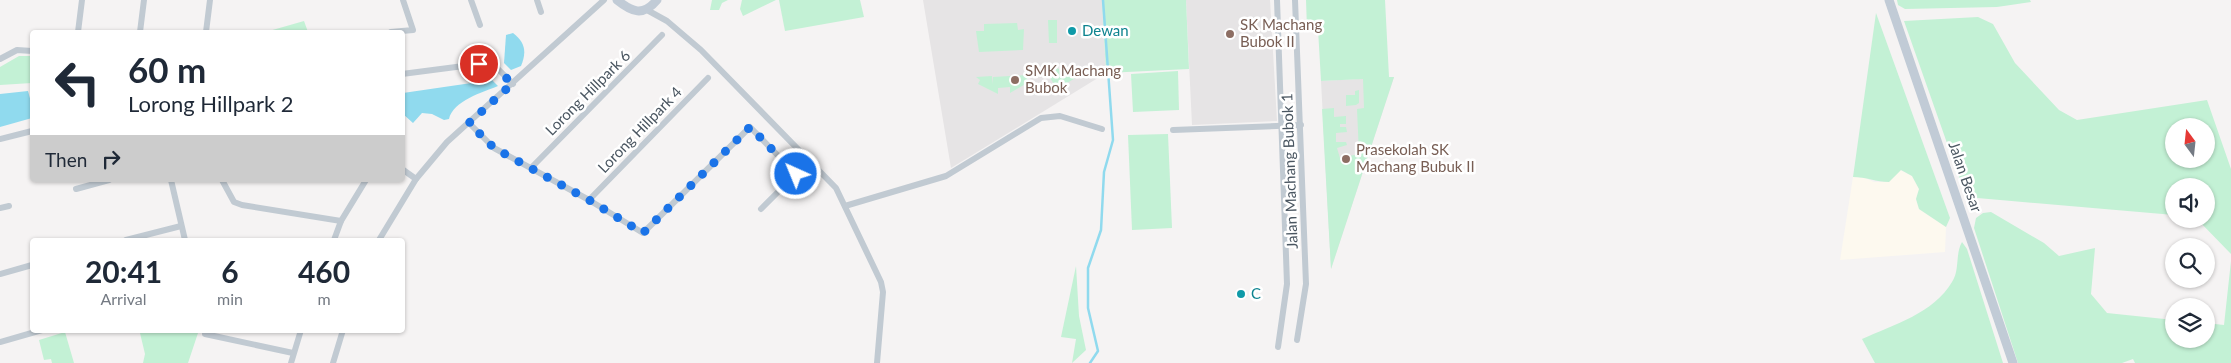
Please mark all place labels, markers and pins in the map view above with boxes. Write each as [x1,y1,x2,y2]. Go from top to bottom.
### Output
place label: SK Machang Bubok II [1240,15,1322,50]
place label: Dewan [1082,21,1129,39]
marker: Dewan [1066,25,1078,37]
marker: SK Machang Bubok II [1224,28,1236,40]
pin [458,43,500,85]
place label: SMK Machang Bubok [1025,61,1121,96]
marker: SMK Machang Bubok [1009,74,1021,86]
place label: Prasekolah SK Machang Bubuk II [1356,140,1475,175]
marker: Prasekolah SK Machang Bubuk II [1340,153,1352,165]
place label: C [1251,284,1261,302]
marker: C [1235,288,1247,300]

